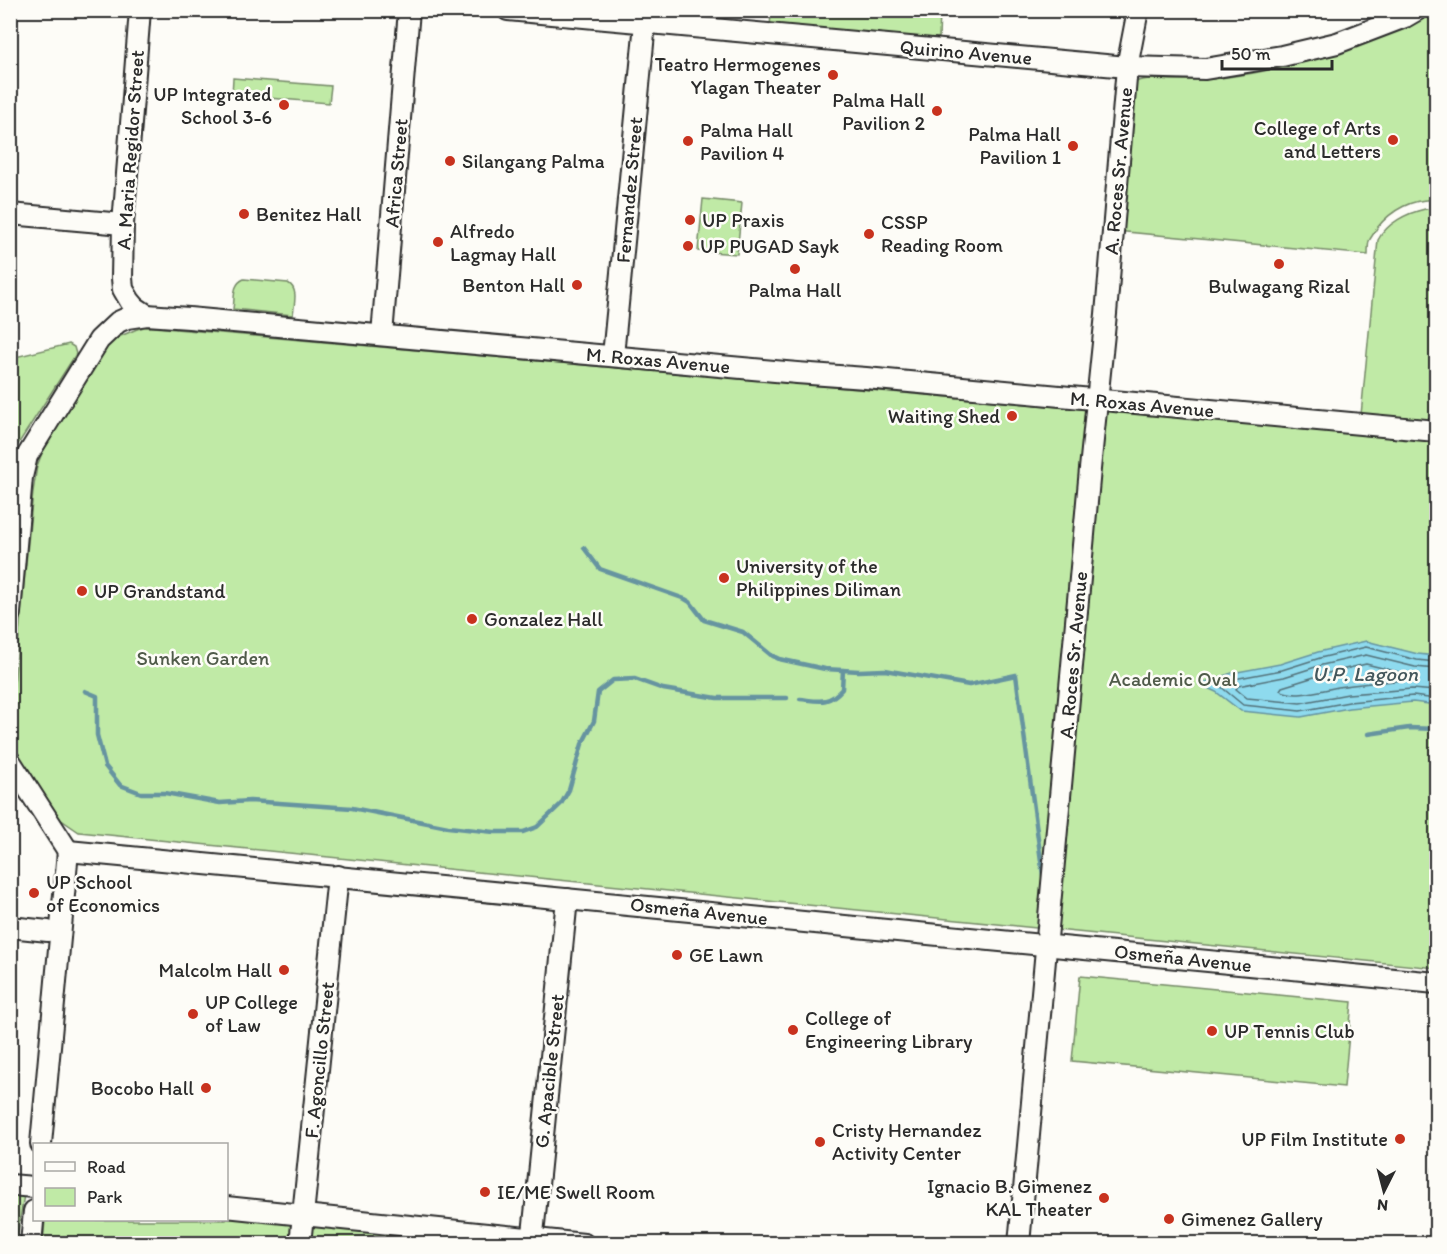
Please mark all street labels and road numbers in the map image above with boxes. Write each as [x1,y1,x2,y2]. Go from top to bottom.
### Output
street label: Quirino Avenue [899,34,1033,70]
street label: A. Maria Regidor Street [111,49,149,251]
street label: A. Roces Sr. Avenue [1099,86,1137,256]
street label: Fernandez Street [611,116,647,264]
street label: Africa Street [379,117,413,229]
street label: M. Roxas Avenue [585,342,731,378]
street label: M. Roxas Avenue [1069,386,1215,422]
street label: A. Roces Sr. Avenue [1054,570,1092,740]
street label: Osmeña Avenue [629,892,769,930]
street label: Osmeña Avenue [1113,939,1253,977]
street label: F. Agoncillo Street [299,980,339,1139]
street label: G. Apacible Street [529,993,569,1149]

